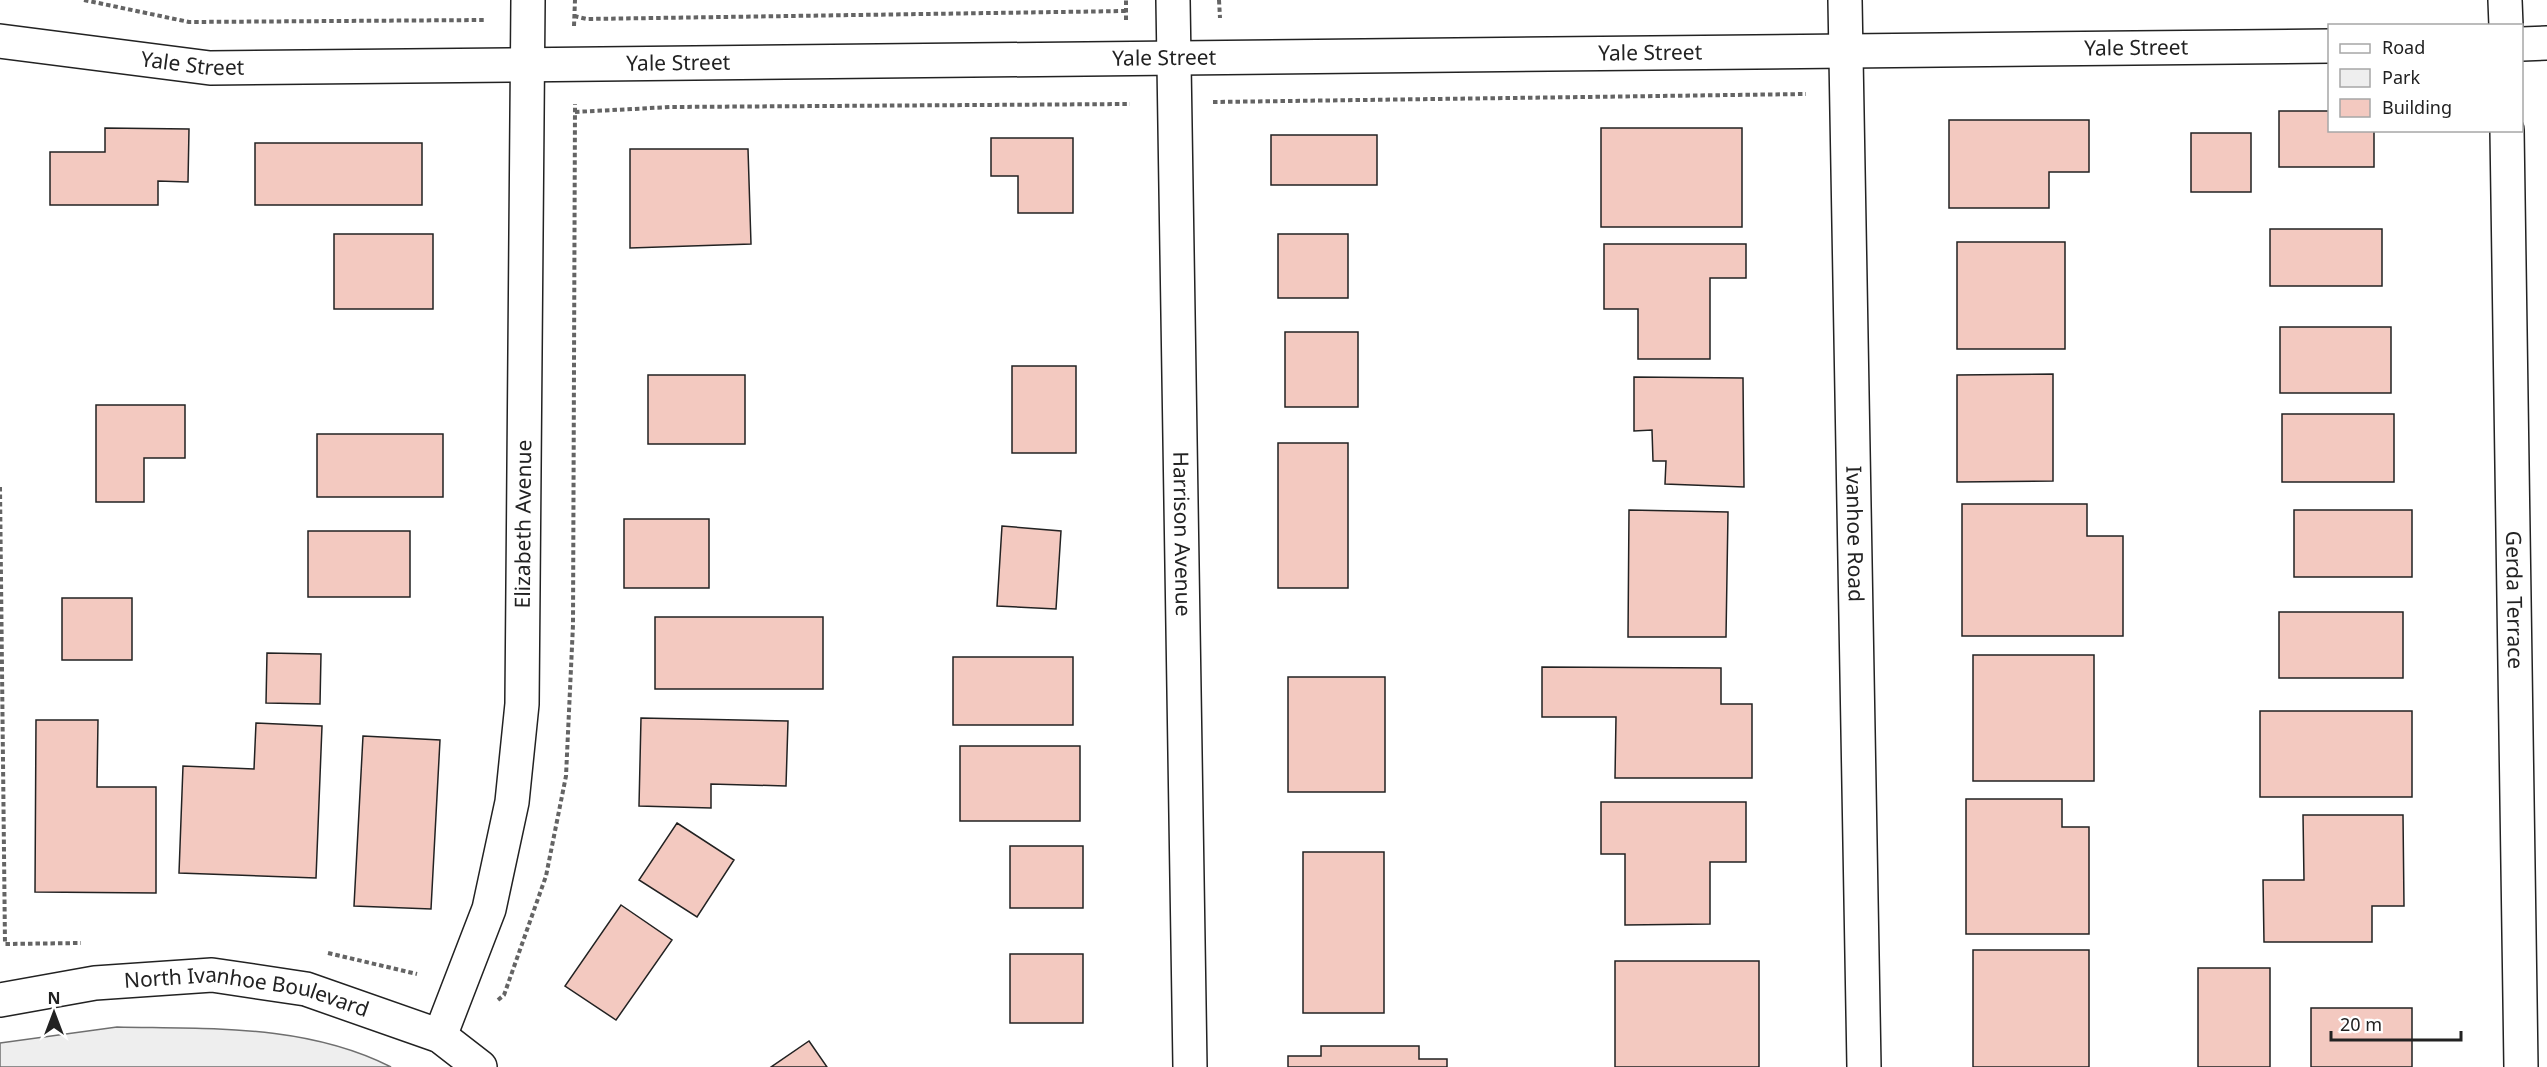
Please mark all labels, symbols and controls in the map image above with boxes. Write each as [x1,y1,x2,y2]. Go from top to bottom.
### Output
legend [2328,24,2523,132]
street label: Yale Street [2084,32,2189,62]
text: Road [2382,35,2425,59]
street label: Yale Street [1598,38,1703,67]
street label: Yale Street [1112,43,1217,72]
street label: Yale Street [139,44,245,81]
street label: Yale Street [626,48,731,77]
text: Park [2382,65,2420,89]
text: Building [2382,95,2452,119]
street label: Elizabeth Avenue [508,440,537,609]
street label: Harrison Avenue [1167,451,1198,617]
street label: Ivanhoe Road [1840,466,1871,602]
street label: Gerda Terrace [2500,531,2530,669]
street label: North Ivanhoe Boulevard [123,960,373,1023]
north arrow [24,983,84,1043]
text: N [47,987,61,1009]
scale bar [2331,1004,2462,1042]
text: 20 m [2340,1012,2382,1036]

